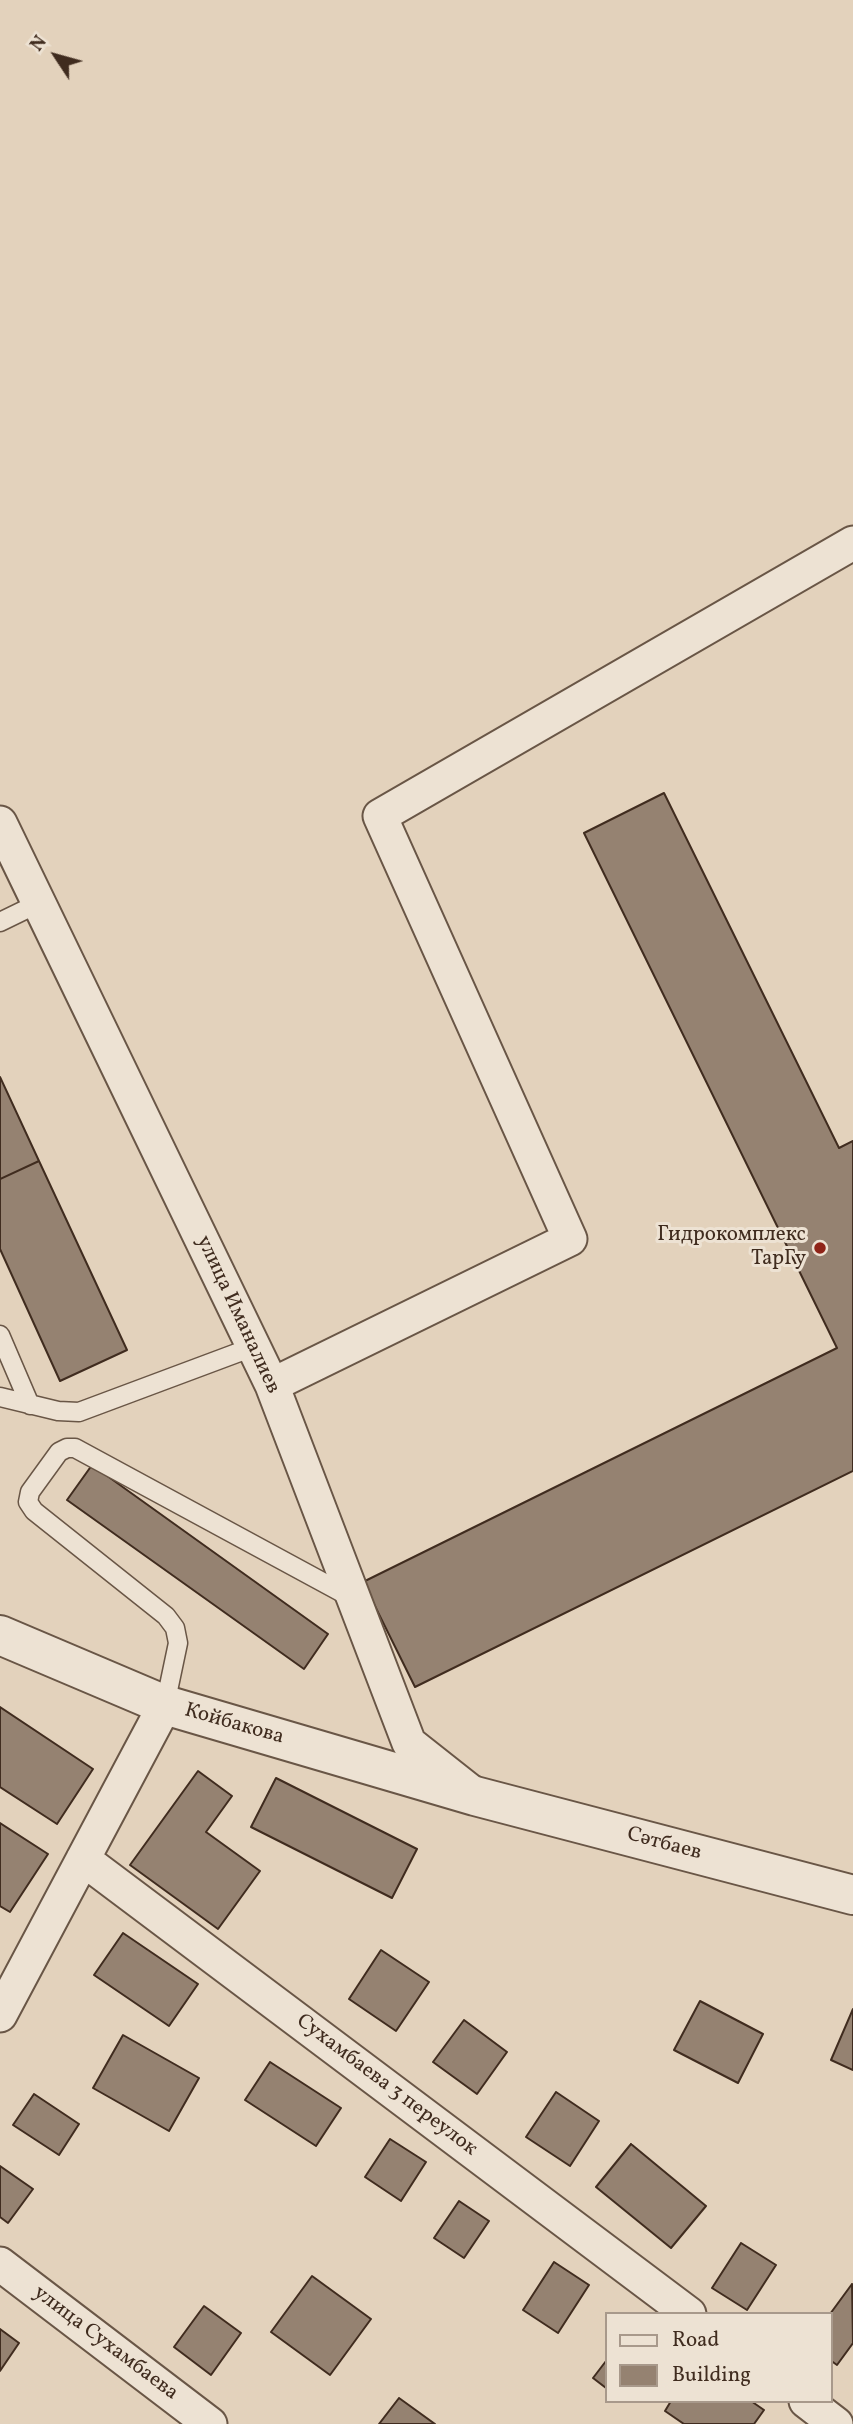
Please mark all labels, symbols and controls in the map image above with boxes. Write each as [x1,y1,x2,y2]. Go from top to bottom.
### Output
north arrow [21,21,91,91]
text: N [24,30,54,57]
place label: Гидрокомплекс ТарГу [657,1223,806,1273]
street label: улица Иманалиев [189,1232,285,1398]
marker: Гидрокомплекс ТарГу [812,1240,828,1256]
street label: Койбакова [181,1699,287,1751]
street label: Сәтбаев [624,1823,704,1867]
street label: Сухамбаева 3 переулок [290,2010,482,2162]
street label: улица Сухамбаева [27,2281,183,2407]
legend [604,2312,832,2403]
text: Road [672,2326,719,2355]
text: Building [672,2361,751,2390]

